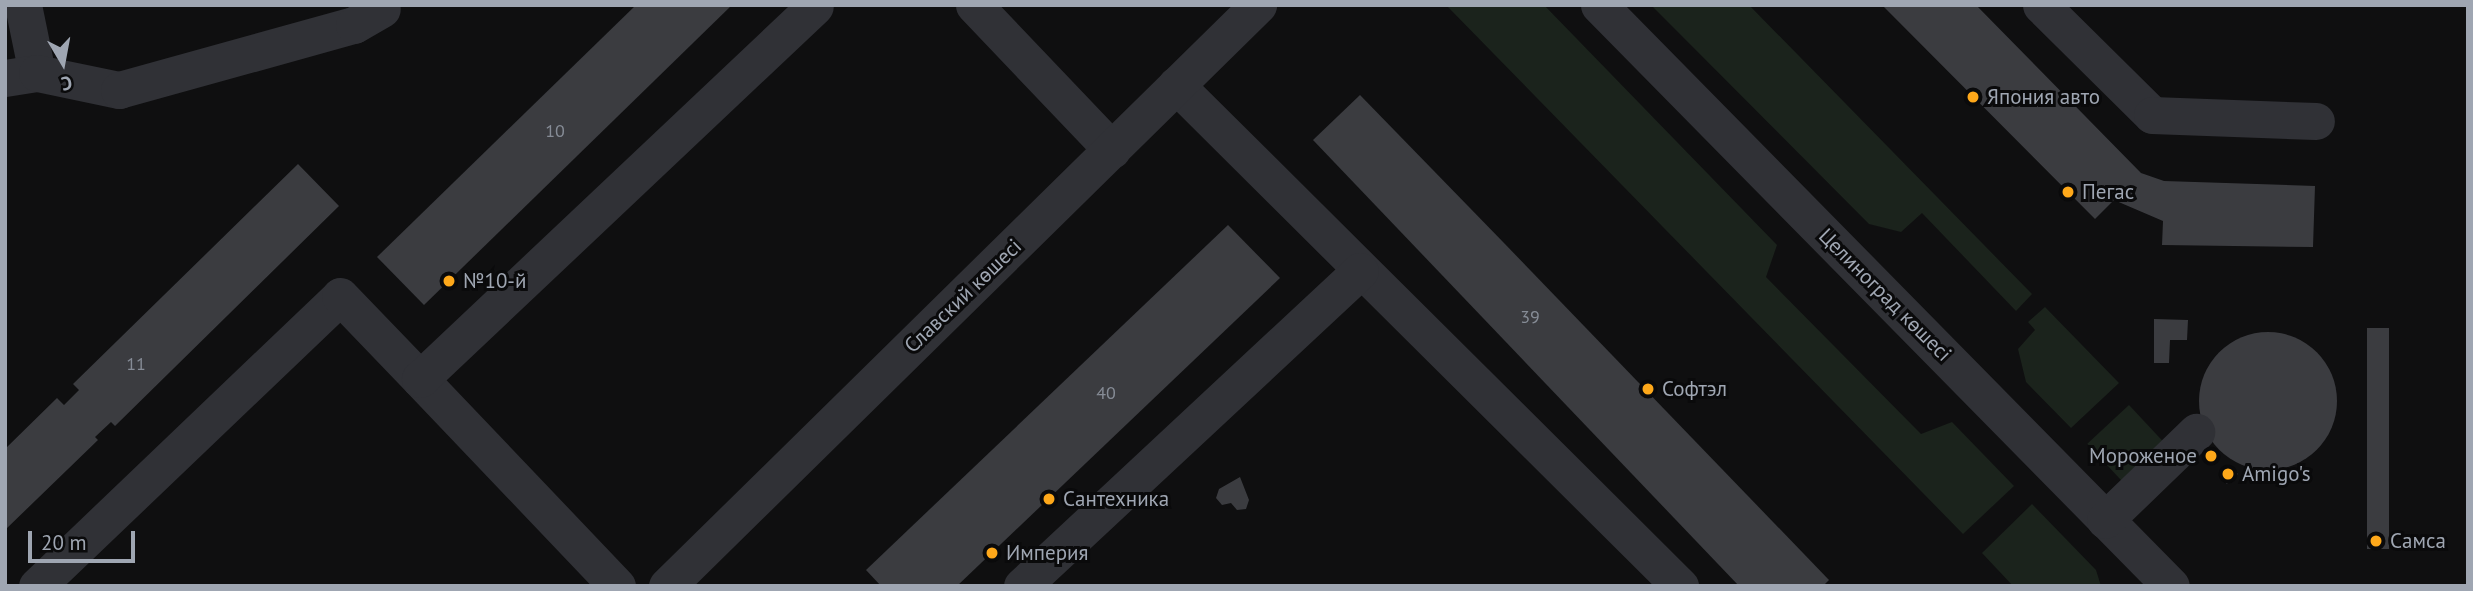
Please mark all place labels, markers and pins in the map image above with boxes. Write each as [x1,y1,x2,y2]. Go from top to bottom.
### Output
place label: Япония авто [1987,84,2100,110]
marker: Япония авто [1965,89,1981,105]
place label: Пегас [2082,179,2134,205]
marker: Пегас [2060,184,2076,200]
place label: №10-й [463,268,526,294]
marker: №10-й [441,273,457,289]
place label: Софтэл [1662,376,1727,402]
marker: Софтэл [1640,381,1656,397]
place label: Мороженое [2089,443,2197,469]
marker: Мороженое [2203,448,2219,464]
place label: Amigo's [2242,461,2311,487]
marker: Amigo's [2220,466,2236,482]
place label: Сантехника [1063,486,1169,512]
marker: Сантехника [1041,491,1057,507]
place label: Самса [2390,528,2446,554]
marker: Самса [2368,533,2384,549]
place label: Империя [1006,540,1089,566]
marker: Империя [984,545,1000,561]

